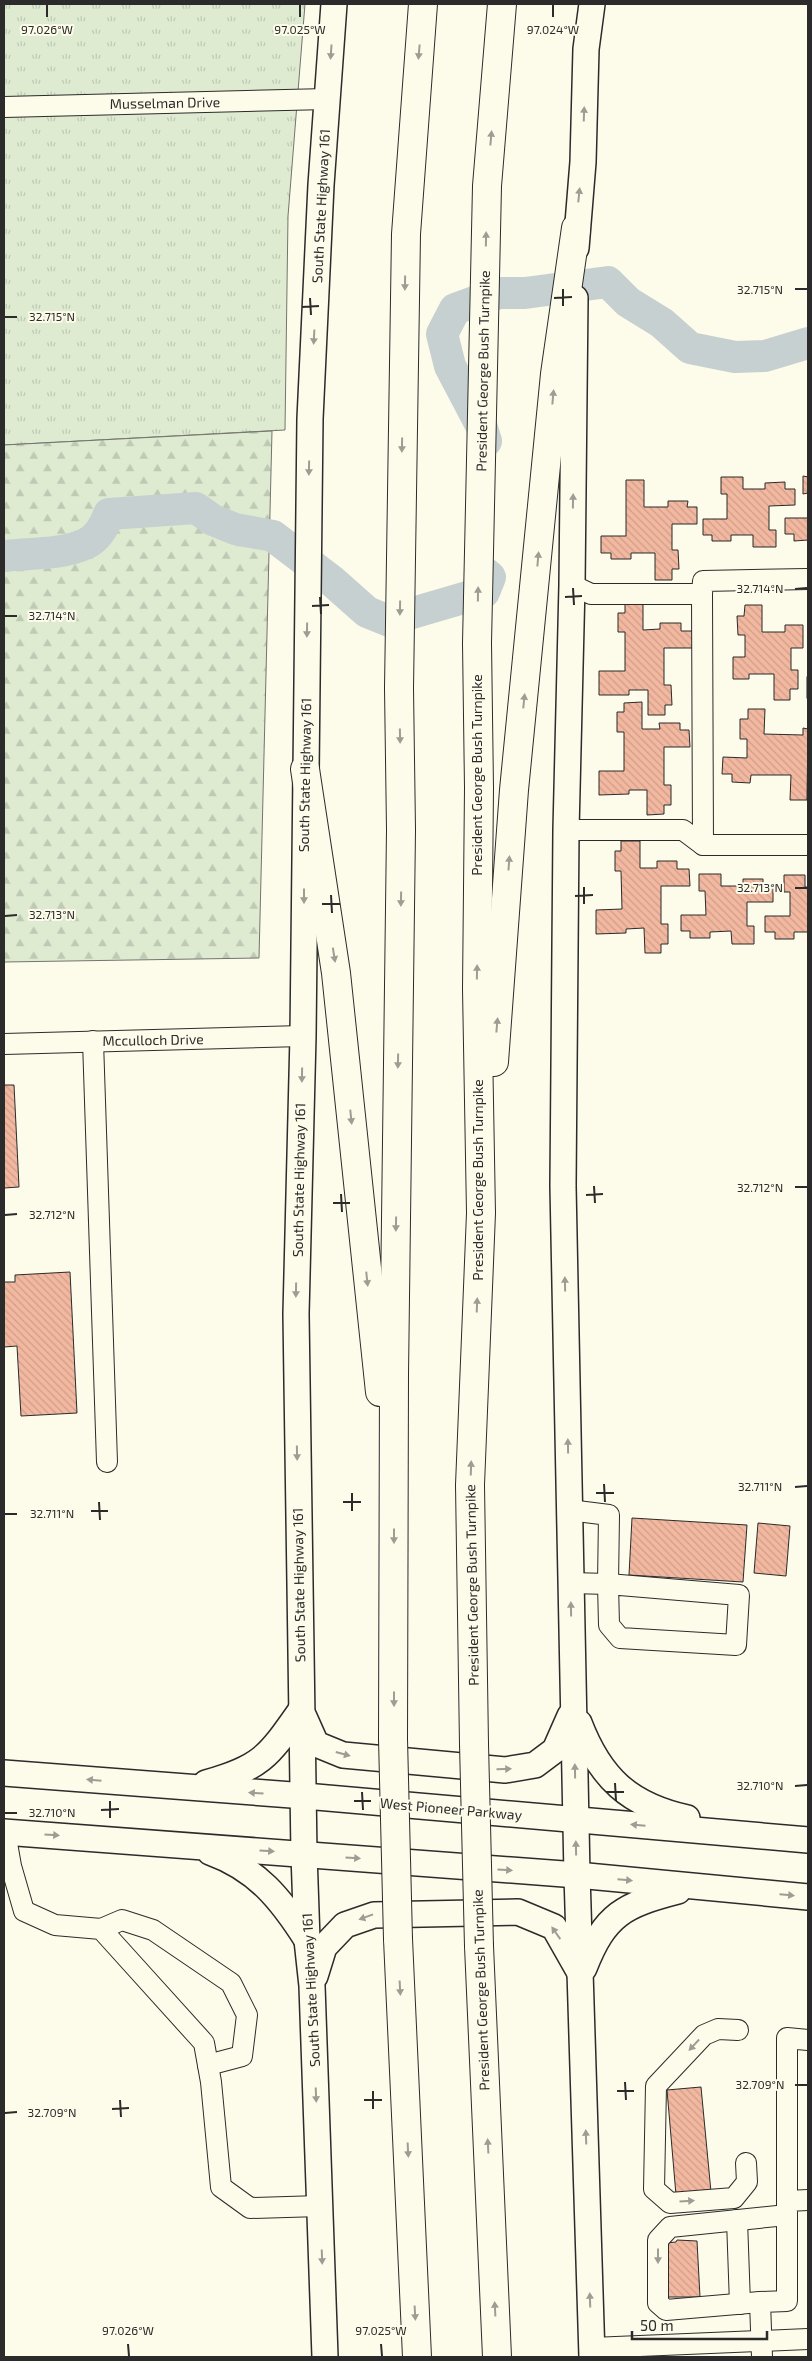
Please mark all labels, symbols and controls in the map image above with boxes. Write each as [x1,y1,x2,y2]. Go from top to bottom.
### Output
text: 97.026°W [21,22,73,36]
text: 97.025°W [274,22,326,36]
text: 97.024°W [527,22,579,36]
one-way arrow [326,45,334,61]
one-way arrow [414,45,422,61]
street label: Musselman Drive [110,93,220,112]
one-way arrow [580,105,588,121]
street label: South State Highway 161 [308,128,333,284]
one-way arrow [487,129,495,145]
one-way arrow [576,187,584,203]
one-way arrow [482,231,490,247]
street label: President George Bush Turnpike [472,270,493,472]
one-way arrow [401,275,409,291]
text: 32.715°N [737,282,783,296]
text: 32.715°N [29,309,75,323]
one-way arrow [309,329,317,345]
one-way arrow [549,389,557,405]
one-way arrow [398,438,406,454]
one-way arrow [305,460,313,476]
one-way arrow [569,493,577,509]
one-way arrow [534,551,542,567]
text: 32.714°N [737,581,783,595]
one-way arrow [474,586,482,602]
one-way arrow [396,600,404,616]
text: 32.714°N [29,608,75,622]
one-way arrow [303,622,311,638]
street label: President George Bush Turnpike [468,674,485,876]
one-way arrow [520,693,528,709]
street label: South State Highway 161 [295,698,314,852]
one-way arrow [396,729,404,745]
one-way arrow [505,855,513,871]
text: 32.713°N [737,880,783,894]
one-way arrow [300,888,308,904]
one-way arrow [396,891,404,907]
text: 32.713°N [29,907,75,921]
one-way arrow [330,948,338,964]
one-way arrow [473,963,481,979]
one-way arrow [493,1017,501,1033]
street label: Mcculloch Drive [102,1030,204,1049]
one-way arrow [394,1053,402,1069]
one-way arrow [298,1068,306,1084]
street label: President George Bush Turnpike [469,1079,486,1281]
street label: South State Highway 161 [289,1103,308,1257]
one-way arrow [347,1109,355,1125]
text: 32.712°N [737,1180,783,1194]
text: 32.712°N [29,1207,75,1221]
one-way arrow [392,1216,400,1232]
one-way arrow [363,1271,371,1287]
one-way arrow [561,1275,569,1291]
one-way arrow [292,1283,300,1299]
one-way arrow [473,1297,481,1313]
one-way arrow [564,1438,572,1454]
one-way arrow [294,1445,302,1461]
one-way arrow [467,1459,475,1475]
text: 32.711°N [738,1479,782,1493]
street label: President George Bush Turnpike [461,1484,482,1686]
text: 32.711°N [30,1506,74,1520]
street label: South State Highway 161 [289,1508,308,1662]
one-way arrow [390,1529,398,1545]
one-way arrow [567,1600,575,1616]
one-way arrow [389,1691,397,1707]
one-way arrow [335,1750,350,1758]
one-way arrow [570,1763,578,1779]
one-way arrow [497,1764,513,1772]
one-way arrow [86,1776,102,1784]
text: 32.710°N [737,1778,783,1792]
one-way arrow [248,1788,264,1796]
street label: West Pioneer Parkway [379,1794,523,1823]
text: 32.710°N [29,1805,75,1819]
one-way arrow [629,1821,645,1829]
one-way arrow [45,1832,61,1840]
one-way arrow [572,1839,580,1855]
one-way arrow [259,1848,275,1856]
one-way arrow [345,1854,361,1862]
one-way arrow [498,1866,514,1874]
one-way arrow [617,1876,633,1884]
street label: President George Bush Turnpike [468,1889,493,2091]
one-way arrow [779,1891,795,1899]
street label: South State Highway 161 [298,1912,323,2068]
one-way arrow [359,1914,374,1922]
one-way arrow [552,1926,561,1940]
one-way arrow [397,1980,405,1996]
one-way arrow [688,2038,700,2050]
text: 32.709°N [736,2077,784,2091]
one-way arrow [312,2087,320,2103]
text: 32.709°N [28,2105,76,2119]
one-way arrow [582,2129,590,2145]
one-way arrow [483,2138,491,2154]
one-way arrow [404,2143,412,2159]
one-way arrow [679,2197,695,2205]
one-way arrow [654,2248,662,2264]
one-way arrow [318,2250,326,2266]
one-way arrow [586,2291,594,2307]
one-way arrow [490,2300,498,2316]
one-way arrow [412,2305,420,2321]
scale bar [632,2308,767,2340]
text: 50 m [640,2316,674,2334]
text: 97.026°W [102,2323,154,2337]
text: 97.025°W [355,2323,407,2337]

